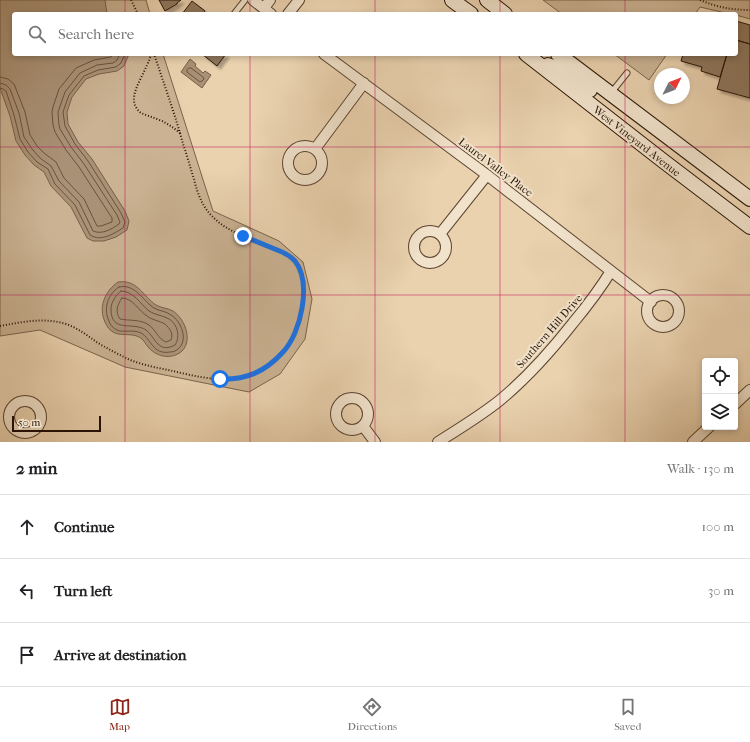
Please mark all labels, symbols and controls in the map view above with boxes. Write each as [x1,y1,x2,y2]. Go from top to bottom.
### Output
search box [12,12,738,56]
icon: search [26,23,48,45]
text: Search here [58,25,134,43]
north arrow [654,68,690,104]
street label: West Vineyard Avenue [590,103,683,180]
street label: Laurel Valley Place [456,135,536,200]
route end [234,227,252,245]
street label: Southern Hill Drive [514,291,585,371]
map controls [702,358,738,430]
button: locate [702,358,738,394]
route start [211,370,229,388]
button: layers [702,394,738,430]
scale bar [12,414,101,433]
text: 50 m [18,416,40,429]
text: 2 min [16,458,57,478]
text: Walk · 130 m [667,461,734,476]
icon: ahead [16,516,38,538]
text: Continue [54,518,114,536]
text: 100 m [701,519,734,534]
icon: left [16,580,38,602]
text: Turn left [54,582,112,600]
text: 30 m [708,583,734,598]
icon: arrive [16,644,38,666]
text: Arrive at destination [54,646,186,664]
tab: Map [109,696,131,733]
tab: Directions [348,696,397,733]
tab: Saved [614,696,641,733]

